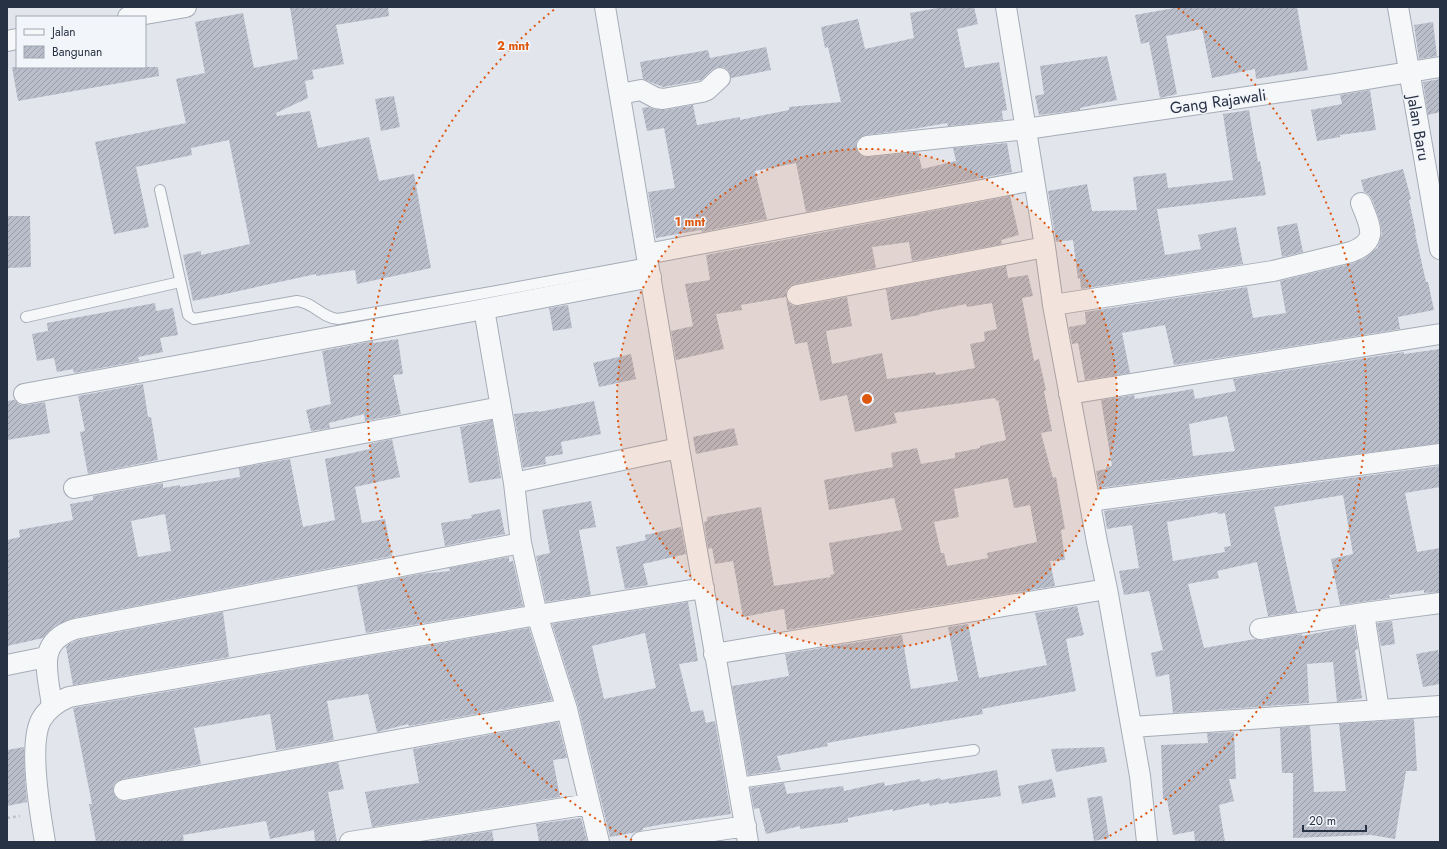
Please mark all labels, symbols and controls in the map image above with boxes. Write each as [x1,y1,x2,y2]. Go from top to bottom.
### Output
legend [16,16,146,68]
text: Jalan [50,23,75,41]
text: 2 mnt [497,37,529,55]
text: Bangunan [52,43,102,61]
street label: Gang Rajawali [1168,83,1268,120]
street label: Jalan Baru [1401,91,1436,163]
text: 1 mnt [675,213,705,231]
centre of rings [860,392,874,406]
scale bar [1303,807,1366,833]
text: 20 m [1309,812,1336,830]

